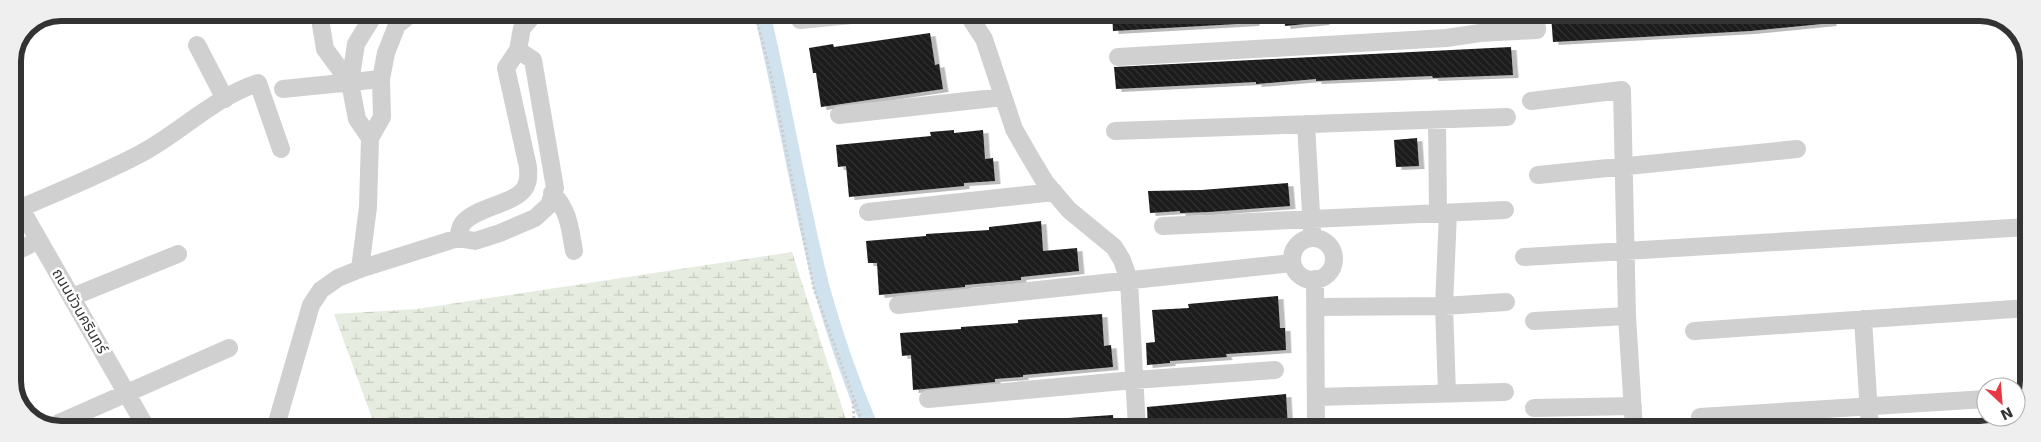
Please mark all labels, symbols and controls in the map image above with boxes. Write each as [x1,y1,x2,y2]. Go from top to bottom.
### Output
street label: ถนนบัวนครินทร์ [48,265,112,357]
north arrow [1976,377,2026,427]
text: N [1998,404,2015,423]

